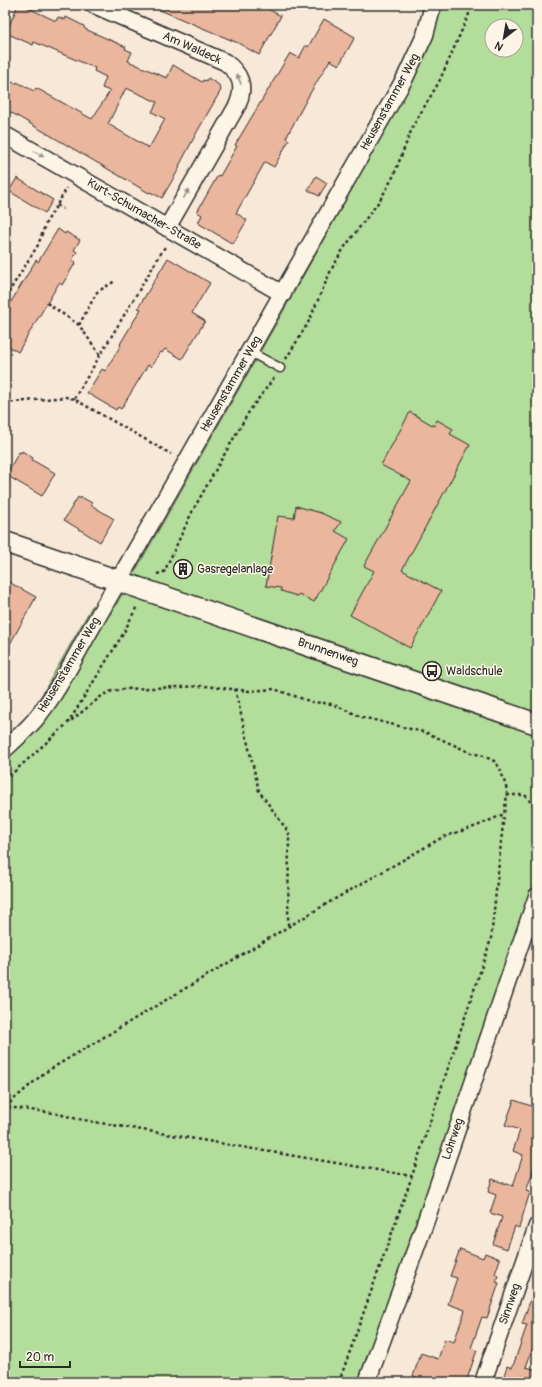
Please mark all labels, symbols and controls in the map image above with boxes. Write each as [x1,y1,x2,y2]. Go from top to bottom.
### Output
north arrow [484,18,524,58]
street label: Am Waldeck [160,28,224,68]
text: N [492,38,506,54]
street label: Heusenstammer Weg [357,51,423,153]
one-way arrow [235,72,241,84]
one-way arrow [33,151,45,158]
street label: Kurt-Schumacher-Straße [84,175,204,253]
one-way arrow [183,188,190,200]
street label: Heusenstammer Weg [197,333,265,435]
building icon: Gasregelanlage [172,558,194,580]
place label: Gasregelanlage [197,562,273,577]
street label: Heusenstammer Weg [35,615,103,715]
street label: Brunnenweg [296,635,360,669]
bus stop icon: Waldschule [421,660,443,682]
place label: Waldschule [446,664,503,679]
street label: Lohrweg [439,1116,467,1162]
street label: Sinnweg [496,1281,524,1327]
scale bar [20,1343,70,1369]
text: 20 m [26,1350,55,1365]

